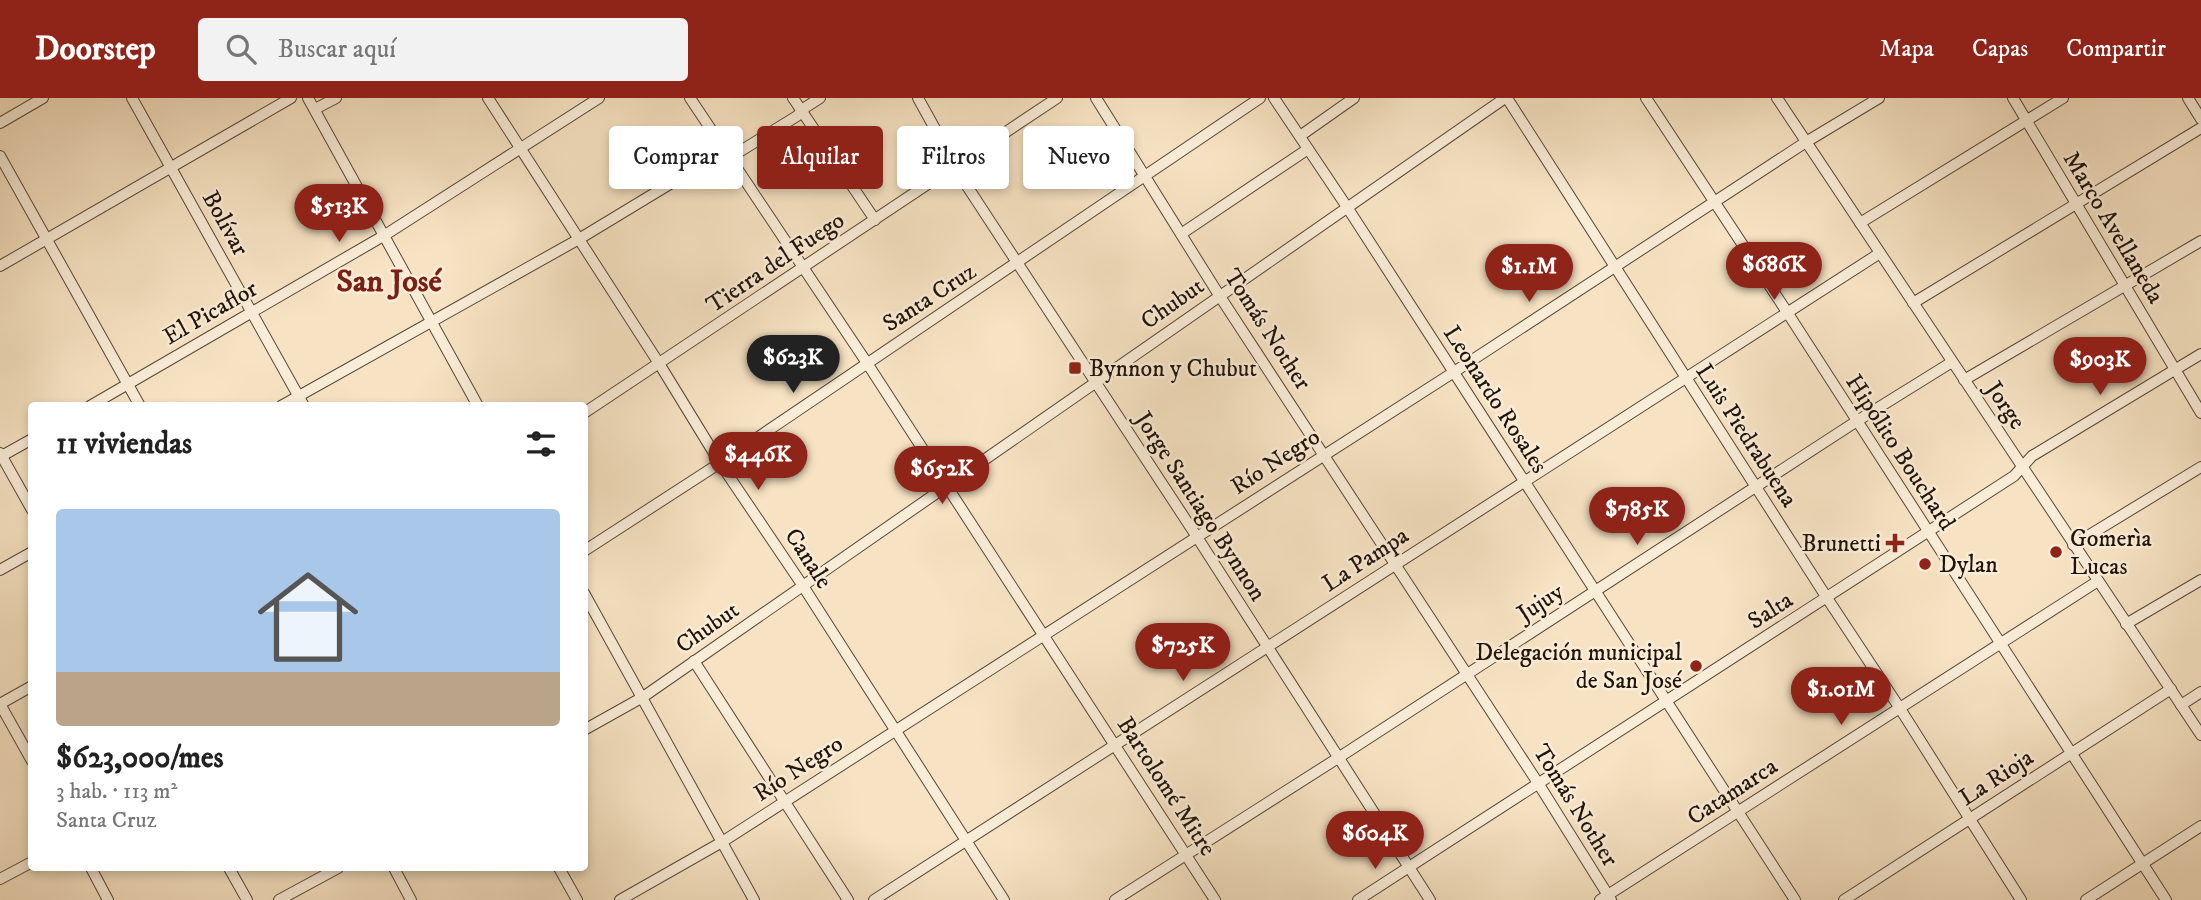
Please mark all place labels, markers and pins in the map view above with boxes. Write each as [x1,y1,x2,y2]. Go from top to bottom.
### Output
pin: $513K [290,184,388,244]
pin: $686K [1725,242,1823,302]
pin: $1.1M [1480,244,1578,304]
pin: $623K [744,336,842,395]
pin: $903K [2051,338,2149,397]
place label: Bynnon y Chubut [1089,354,1257,384]
marker: Bynnon y Chubut [1067,360,1083,376]
pin: $446K [709,432,807,492]
pin: $652K [893,446,991,506]
pin: $785K [1588,488,1686,547]
place label: Gomerìa Lucas [2070,524,2152,582]
place label: Brunetti [1801,529,1881,559]
marker: Brunetti [1887,535,1903,551]
marker: Gomerìa Lucas [2048,544,2064,560]
place label: Dylan [1939,550,1998,580]
marker: Dylan [1917,556,1933,572]
pin: $725K [1134,624,1232,683]
place label: Delegación municipal de San José [1475,638,1683,696]
marker: Delegación municipal de San José [1688,658,1704,674]
pin: $1.01M [1784,668,1898,727]
pin: $604K [1326,812,1424,871]

